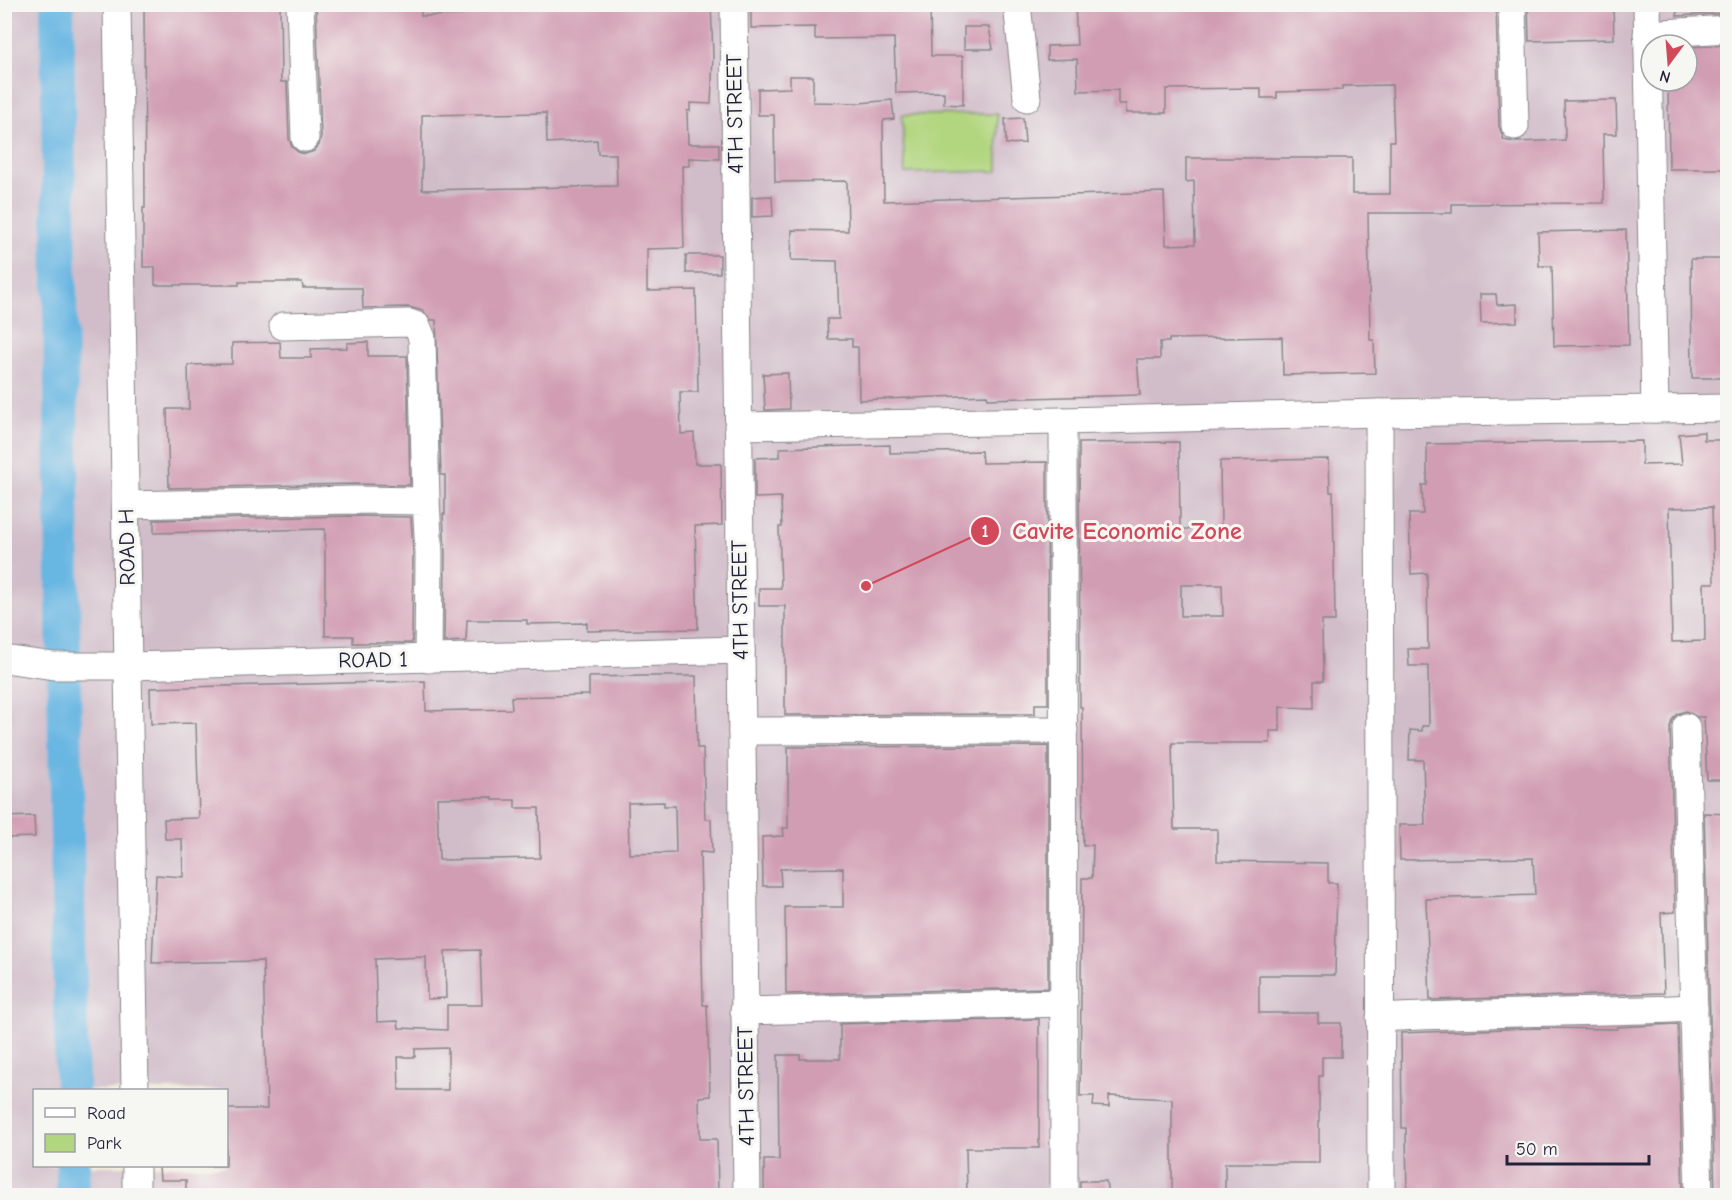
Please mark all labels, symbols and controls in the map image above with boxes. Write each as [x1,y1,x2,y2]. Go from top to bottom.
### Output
north arrow [1639,33,1699,93]
street label: 4TH STREET [721,53,749,174]
text: N [1658,66,1673,87]
street label: ROAD H [113,508,141,586]
callout: Cavite Economic Zone [970,510,1253,552]
text: Cavite Economic Zone [1012,517,1242,545]
text: 1 [981,521,989,542]
street label: 4TH STREET [726,539,754,660]
street label: ROAD 1 [338,646,408,674]
street label: 4TH STREET [732,1025,760,1146]
legend [33,1089,228,1167]
text: Road [87,1103,126,1124]
scale bar [1507,1128,1650,1166]
text: Park [87,1133,122,1154]
text: 50 m [1516,1139,1558,1160]

